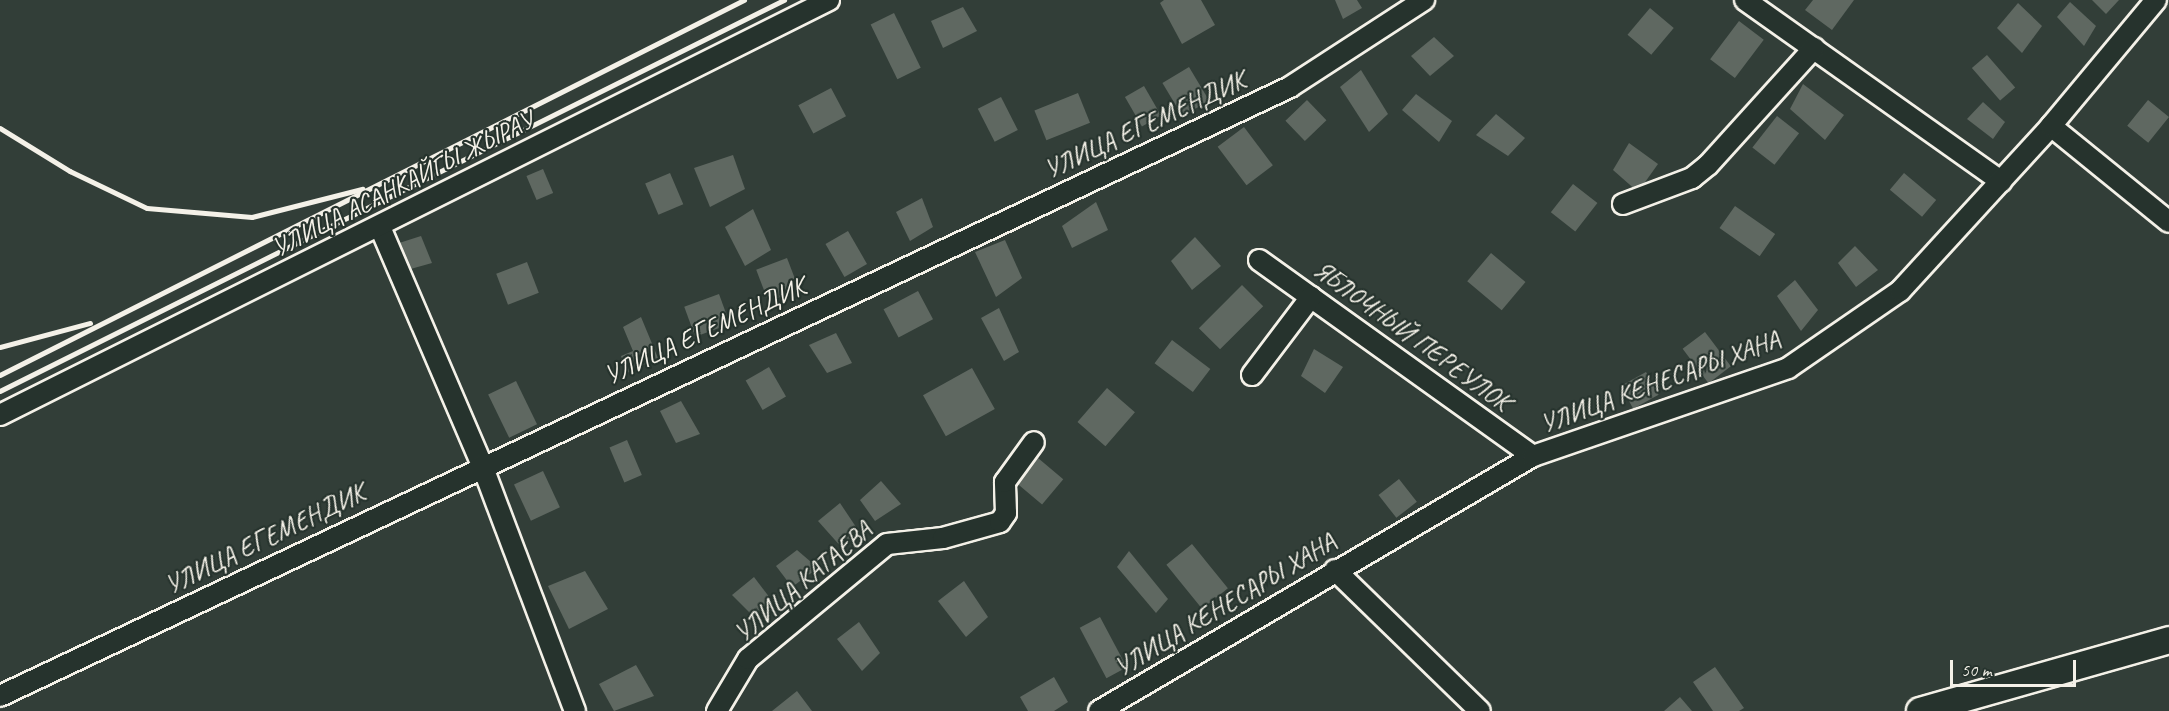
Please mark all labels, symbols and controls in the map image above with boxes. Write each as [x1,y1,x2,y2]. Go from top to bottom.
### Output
street label: УЛИЦА ЕГЕМЕНДИК [1040,65,1250,185]
street label: УЛИЦА АСАНКАЙГЫ ЖЫРАУ [267,104,539,264]
street label: ЯБЛОЧНЫЙ ПЕРЕУЛОК [1307,254,1517,418]
street label: УЛИЦА ЕГЕМЕНДИК [600,271,810,391]
street label: УЛИЦА КЕНЕСАРЫ ХАНА [1536,324,1784,440]
street label: УЛИЦА ЕГЕМЕНДИК [161,477,369,601]
street label: УЛИЦА КАТАЕВА [727,515,879,649]
street label: УЛИЦА КЕНЕСАРЫ ХАНА [1109,527,1341,683]
scale bar [1953,648,2079,686]
text: 50 m [1961,659,1992,681]

